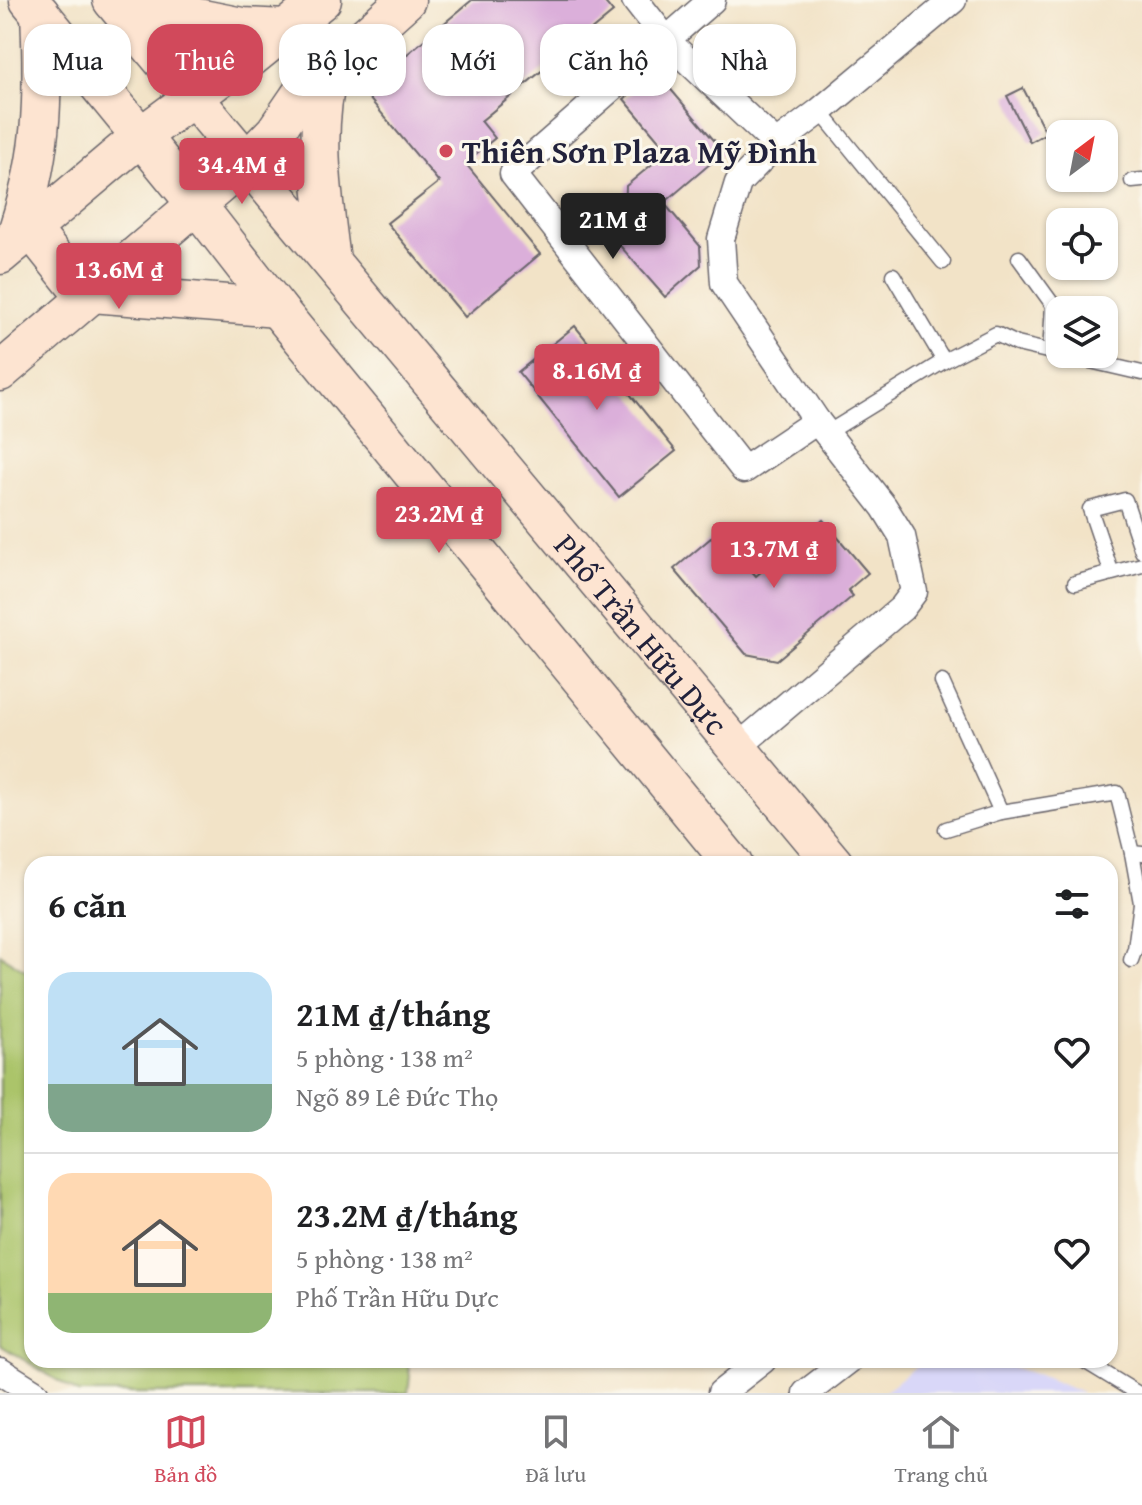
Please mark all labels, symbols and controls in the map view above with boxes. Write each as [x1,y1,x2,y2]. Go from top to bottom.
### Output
chip: Mua [24,24,131,96]
chip: Thuê [147,24,263,96]
chip: Bộ lọc [279,24,406,96]
chip: Mới [422,24,524,96]
chip: Căn hộ [540,24,677,96]
chip: Nhà [693,24,796,96]
north arrow [1046,120,1118,192]
map controls [1046,120,1118,368]
place label: Thiên Sơn Plaza Mỹ Đình [462,128,817,175]
pin: 34.4M ₫ [168,138,316,206]
marker: Thiên Sơn Plaza Mỹ Đình [437,142,455,160]
text: 34.4M ₫ [197,144,287,183]
pin: 21M ₫ [557,193,669,261]
text: 21M ₫ [579,199,647,238]
button: locate [1046,208,1118,280]
pin: 13.6M ₫ [45,243,193,311]
text: 13.6M ₫ [74,249,164,288]
button: layers [1046,296,1118,368]
pin: 8.16M ₫ [523,344,671,412]
text: 8.16M ₫ [552,350,642,389]
pin: 23.2M ₫ [365,487,513,555]
text: 23.2M ₫ [394,493,484,532]
pin: 13.7M ₫ [700,522,848,590]
street label: Phố Trần Hữu Dực [544,523,740,745]
text: 13.7M ₫ [729,528,819,567]
text: 6 căn [48,880,126,929]
icon: filters [1050,882,1094,926]
text: 21M ₫/tháng [296,989,490,1038]
icon: home [112,1004,208,1100]
icon: heart [1050,1030,1094,1074]
text: 5 phòng · 138 m² [296,1038,473,1077]
text: Ngõ 89 Lê Đức Thọ [296,1077,498,1116]
text: 23.2M ₫/tháng [296,1190,517,1239]
icon: home [112,1205,208,1301]
icon: heart [1050,1231,1094,1275]
text: 5 phòng · 138 m² [296,1239,473,1278]
text: Phố Trần Hữu Dực [296,1278,499,1317]
tab: Bản đồ [154,1410,217,1490]
tab: Đã lưu [525,1410,586,1490]
tab: Trang chủ [894,1410,988,1490]

